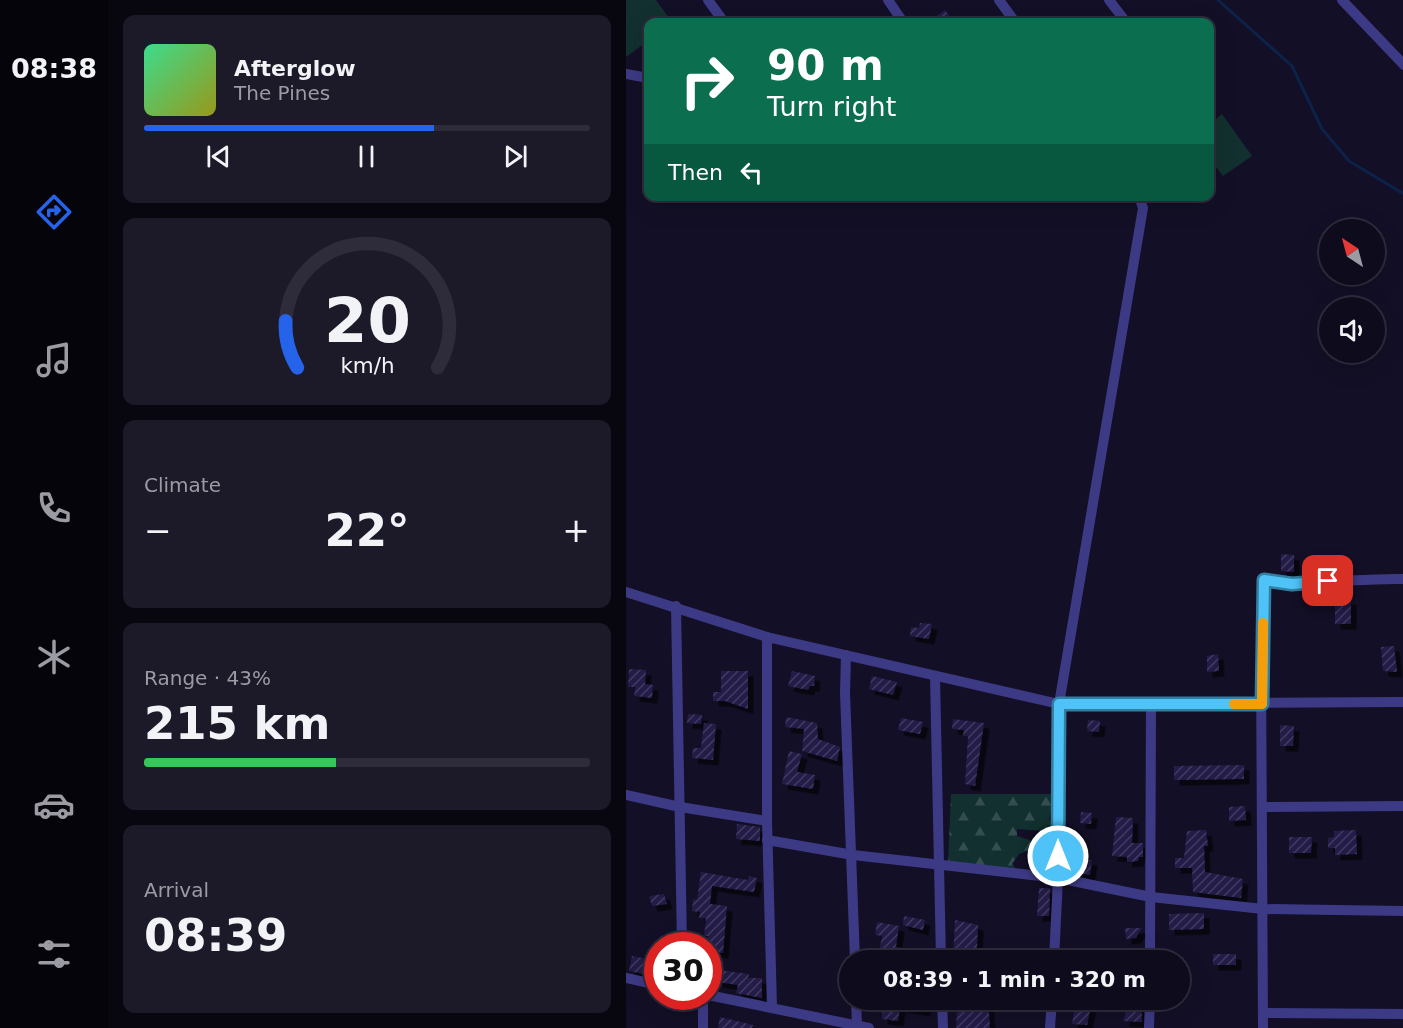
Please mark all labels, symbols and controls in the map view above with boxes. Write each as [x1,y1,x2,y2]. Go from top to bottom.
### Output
text: 90 m [767,41,884,90]
icon: right [668,42,746,120]
text: 08:38 [11,53,97,84]
text: Afterglow [234,56,356,81]
text: The Pines [234,81,330,105]
text: Turn right [767,91,896,122]
icon: previous [202,140,235,173]
icon: pause [350,140,383,173]
icon: next [499,140,532,173]
icon: left [735,156,768,189]
text: Then [668,160,723,185]
icon: directions [33,191,75,233]
north arrow [1319,219,1385,285]
map controls [1319,219,1385,363]
text: 20 [324,285,410,358]
button: sound [1319,297,1385,363]
icon: music [33,339,75,381]
text: km/h [340,354,394,379]
text: Climate [144,473,221,497]
icon: phone [33,487,75,529]
text: 22° [324,504,410,557]
text: − [144,511,172,550]
text: + [562,511,590,550]
pin [1302,555,1353,606]
icon: arrive [1311,564,1344,597]
icon: climate [33,636,75,678]
text: Range · 43% [144,666,271,690]
text: 215 km [144,697,330,750]
icon: car [33,784,75,826]
position arrow [1026,824,1090,888]
text: Arrival [144,878,209,902]
text: 08:39 [144,909,287,962]
speed limit sign: 30 [644,932,722,1010]
icon: filters [33,933,75,975]
text: 08:39 · 1 min · 320 m [883,967,1146,992]

